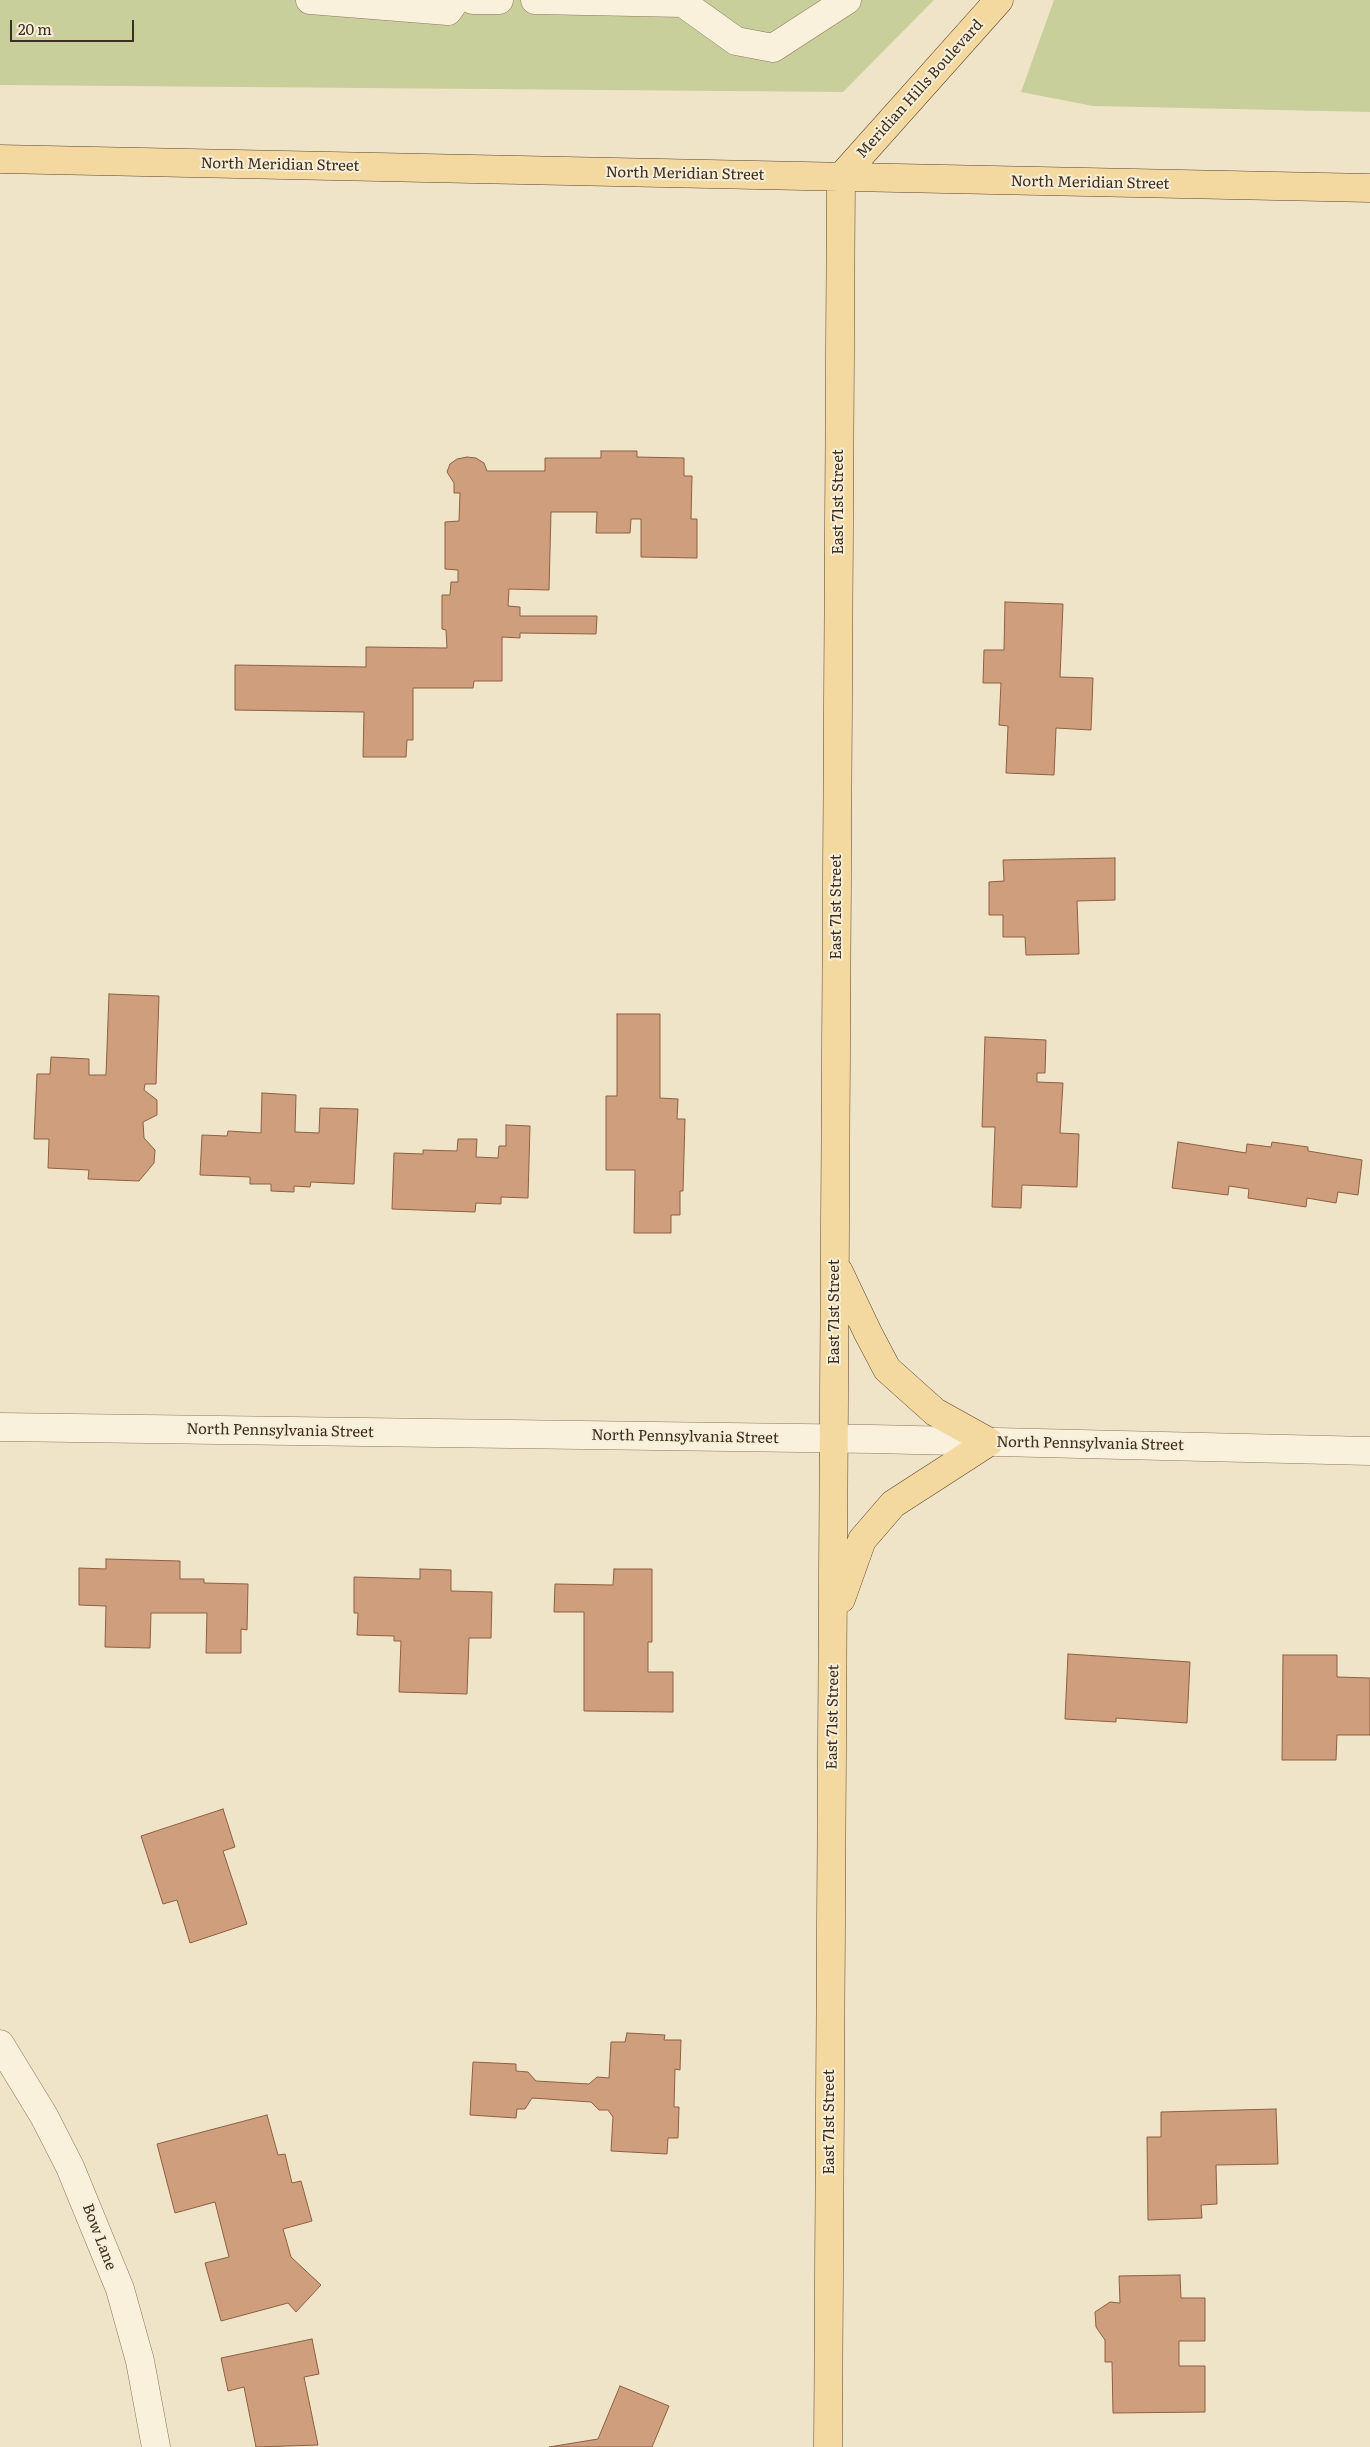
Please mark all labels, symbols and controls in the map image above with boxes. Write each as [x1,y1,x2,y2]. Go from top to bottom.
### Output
scale bar [12,10,136,42]
street label: Meridian Hills Boulevard [853,16,987,162]
text: 20 m [18,17,52,40]
street label: North Meridian Street [200,155,360,175]
street label: North Meridian Street [605,164,765,184]
street label: North Meridian Street [1010,173,1170,193]
street label: East 71st Street [830,449,848,555]
street label: East 71st Street [828,854,846,960]
street label: East 71st Street [826,1259,844,1365]
street label: North Pennsylvania Street [186,1420,374,1442]
street label: North Pennsylvania Street [591,1426,779,1448]
street label: North Pennsylvania Street [996,1433,1184,1455]
street label: East 71st Street [823,1664,843,1770]
street label: East 71st Street [821,2069,839,2175]
street label: Bow Lane [78,2201,120,2273]

